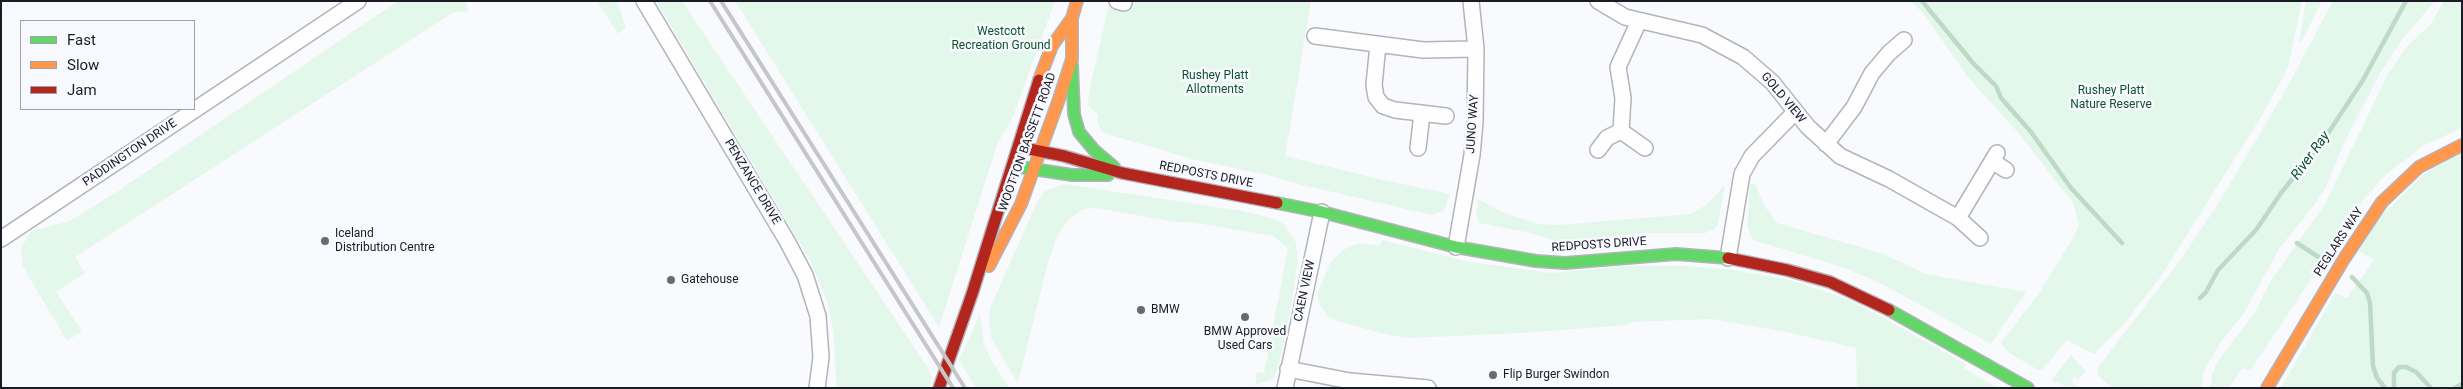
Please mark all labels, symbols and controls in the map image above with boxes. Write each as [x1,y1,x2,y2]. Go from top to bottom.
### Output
legend [20,20,195,110]
park label: Westcott Recreation Ground [951,25,1051,53]
text: Fast [67,31,96,49]
text: Slow [67,56,99,74]
park label: Rushey Platt Allotments [1182,69,1248,97]
street label: GOLD VIEW [1758,70,1808,126]
street label: WOOTTON BASSETT ROAD [996,71,1060,213]
text: Jam [67,81,97,99]
park label: Rushey Platt Nature Reserve [2070,84,2152,112]
street label: JUNO WAY [1464,94,1482,154]
street label: PADDINGTON DRIVE [80,116,180,190]
water label: River Ray [2288,129,2334,183]
street label: PENZANCE DRIVE [721,137,783,227]
street label: REDPOSTS DRIVE [1158,159,1254,191]
street label: PEGLARS WAY [2311,205,2367,279]
place label: Iceland Distribution Centre [335,227,435,255]
street label: REDPOSTS DRIVE [1551,234,1647,256]
marker: Iceland Distribution Centre [319,235,331,247]
street label: CAEN VIEW [1291,259,1319,323]
place label: Gatehouse [681,273,739,287]
marker: Gatehouse [665,274,677,286]
place label: BMW [1151,303,1180,317]
marker: BMW [1135,304,1147,316]
marker: BMW Approved Used Cars [1239,311,1251,323]
place label: BMW Approved Used Cars [1204,325,1286,353]
place label: Flip Burger Swindon [1503,368,1609,382]
marker: Flip Burger Swindon [1487,369,1499,381]

